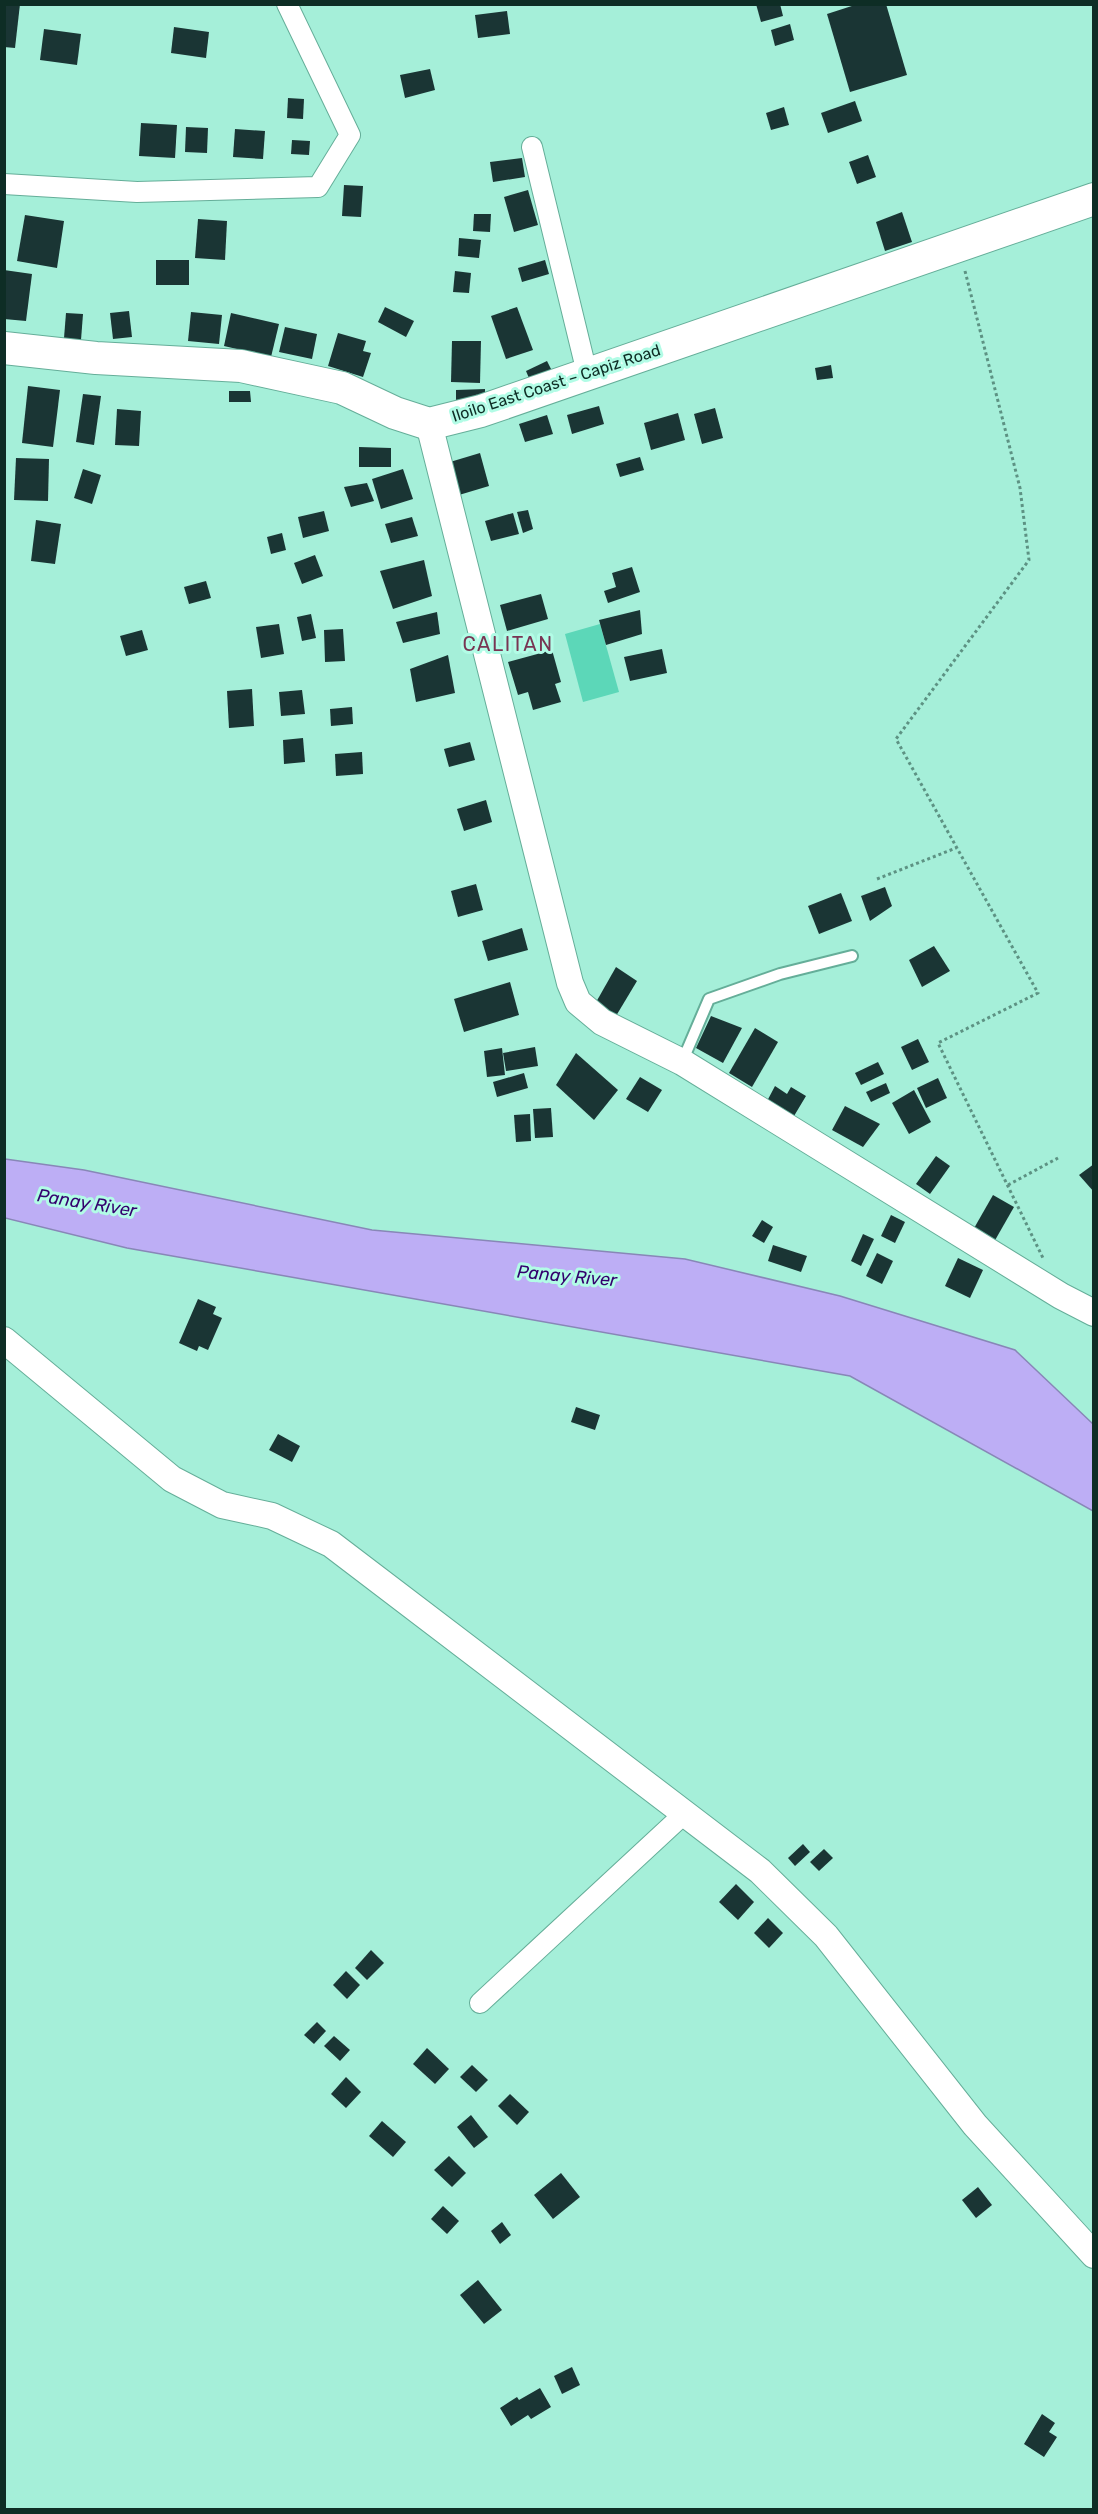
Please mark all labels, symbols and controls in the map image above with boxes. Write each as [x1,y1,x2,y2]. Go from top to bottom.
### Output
street label: Iloilo East Coast – Capiz Road [449,340,663,426]
district label: CALITAN [462,632,554,656]
water label: Panay River [36,1184,139,1222]
water label: Panay River [516,1261,619,1291]

